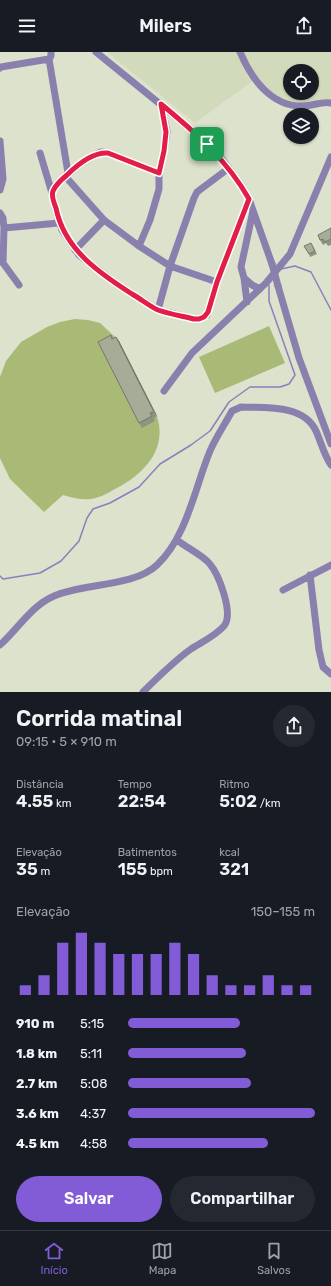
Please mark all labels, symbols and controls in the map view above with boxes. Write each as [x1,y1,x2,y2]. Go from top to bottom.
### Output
icon: menu [16,15,38,37]
text: Milers [139,15,192,37]
icon: share [293,15,315,37]
map controls [283,64,319,144]
button: locate [283,64,319,100]
button: layers [283,108,319,144]
pin [190,127,224,161]
icon: arrive [196,133,218,155]
text: Corrida matinal [16,705,182,732]
button: share [273,705,315,747]
text: 09:15 · 5 × 910 m [16,734,117,749]
text: Distância [16,778,64,791]
text: Tempo [118,778,152,791]
text: Ritmo [219,778,250,791]
text: 4.55 [16,791,53,811]
text: 22:54 [118,791,166,811]
text: 5:02 [219,791,257,811]
text: km [53,797,72,810]
text: /km [257,797,280,810]
text: Elevação [16,846,62,859]
text: Batimentos [118,846,177,859]
text: kcal [219,846,240,859]
text: 35 [16,859,38,879]
text: 155 [118,859,147,879]
text: 321 [219,859,249,879]
text: m [38,865,50,878]
text: bpm [147,865,173,878]
text: Elevação [16,904,70,919]
text: 150–155 m [251,904,315,919]
text: 910 m [16,1016,54,1031]
text: 5:15 [80,1016,104,1031]
text: 1.8 km [16,1046,57,1061]
text: 5:11 [80,1046,102,1061]
text: 2.7 km [16,1076,57,1091]
text: 5:08 [80,1076,108,1091]
text: 3.6 km [16,1106,59,1121]
text: 4:37 [80,1106,106,1121]
text: 4.5 km [16,1136,59,1151]
text: 4:58 [80,1136,107,1151]
button: Salvar [16,1176,162,1222]
button: Compartilhar [170,1176,315,1222]
tab: Início [40,1240,68,1277]
tab: Mapa [149,1240,176,1277]
tab: Salvos [257,1240,291,1277]

